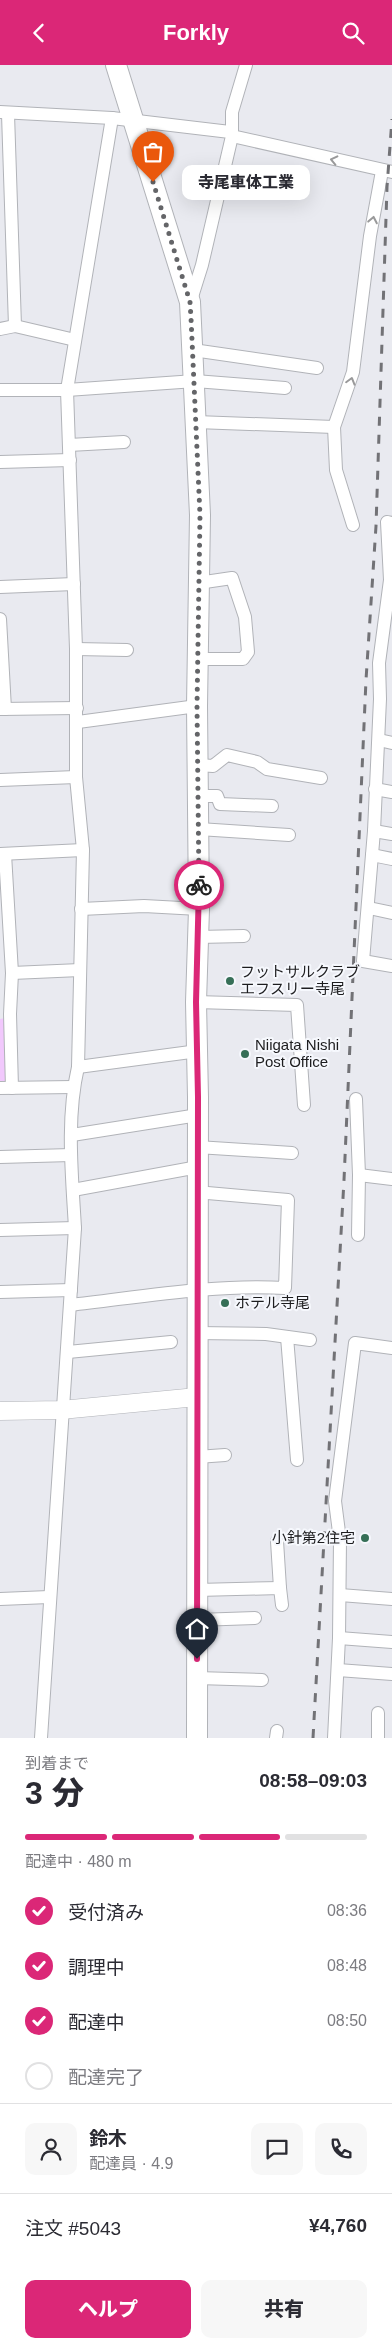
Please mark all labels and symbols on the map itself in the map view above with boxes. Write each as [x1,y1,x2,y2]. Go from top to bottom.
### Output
pin [132,131,174,182]
one-way arrow [330,156,339,166]
callout: 寺尾車体工業 [183,165,310,199]
one-way arrow [367,215,377,224]
one-way arrow [345,377,355,385]
courier [174,860,224,910]
place label: フットサルクラブ エフスリー寺尾 [240,963,360,997]
marker: フットサルクラブ エフスリー寺尾 [224,975,236,987]
place label: Niigata Nishi Post Office [255,1036,339,1070]
marker: Niigata Nishi Post Office [239,1048,251,1060]
place label: ホテル寺尾 [235,1294,310,1311]
marker: ホテル寺尾 [219,1297,231,1309]
place label: 小針第2住宅 [272,1529,355,1546]
marker: 小針第2住宅 [359,1532,371,1544]
pin [176,1608,218,1659]

